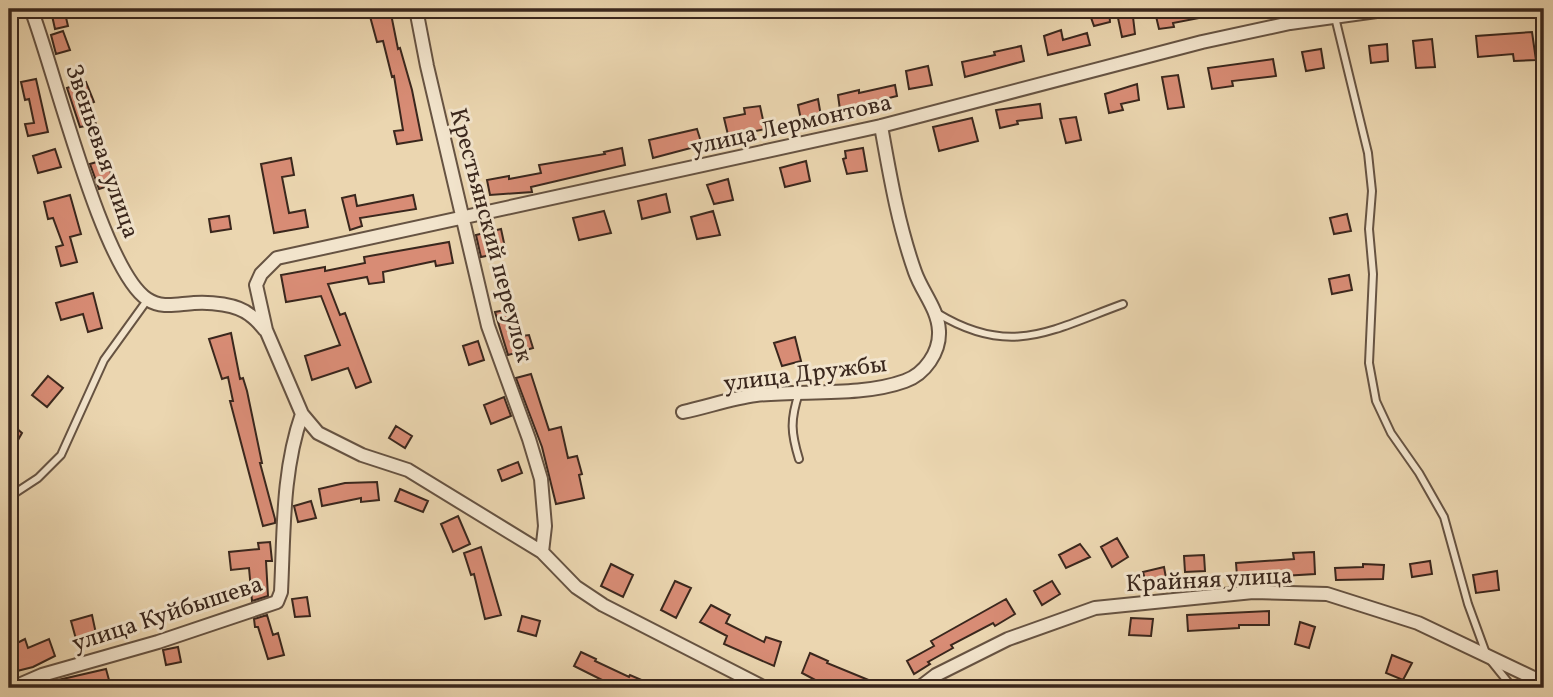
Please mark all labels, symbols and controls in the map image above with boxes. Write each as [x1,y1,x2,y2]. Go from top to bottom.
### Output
street label: Звеньевая улица [55,60,147,243]
street label: улица Лермонтова [688,86,895,166]
street label: Крестьянский переулок [440,104,540,367]
street label: улица Дружбы [722,348,889,402]
street label: Крайняя улица [1125,560,1293,602]
street label: улица Куйбышева [68,568,267,662]

